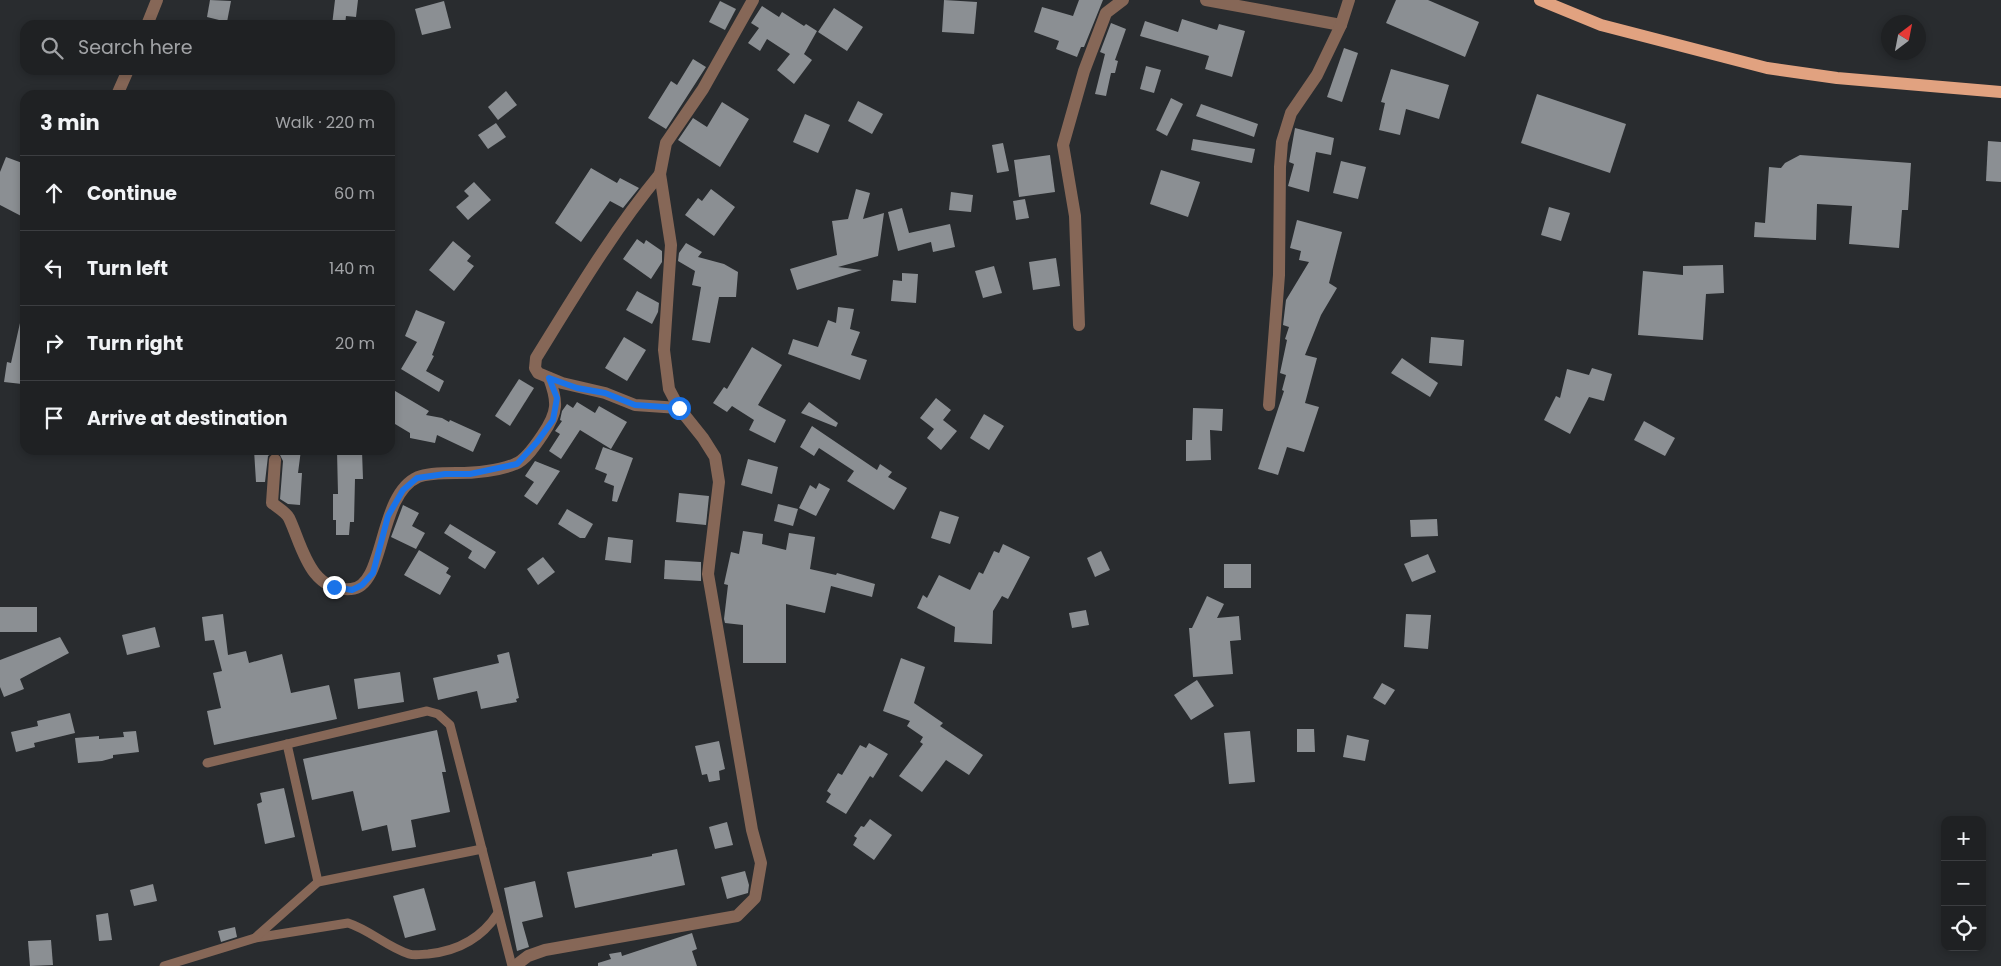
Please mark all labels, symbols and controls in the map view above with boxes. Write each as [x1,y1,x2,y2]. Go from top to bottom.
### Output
north arrow [1881,15,1926,60]
search box [20,20,395,75]
icon: search [38,34,66,62]
text: Search here [78,34,192,61]
text: 3 min [40,108,100,137]
text: Walk · 220 m [275,111,375,134]
icon: ahead [40,179,68,207]
text: Continue [87,180,177,207]
text: 60 m [334,182,375,205]
icon: left [40,254,68,282]
text: Turn left [87,255,168,282]
text: 140 m [329,257,375,280]
icon: right [40,329,68,357]
text: Turn right [87,330,183,357]
text: 20 m [335,332,375,355]
route start [668,397,691,420]
icon: arrive [40,404,68,432]
text: Arrive at destination [87,405,288,432]
route end [323,576,346,599]
map controls [1941,816,1986,951]
button: + [1941,816,1986,861]
button: − [1941,861,1986,906]
button: locate [1941,906,1986,951]

